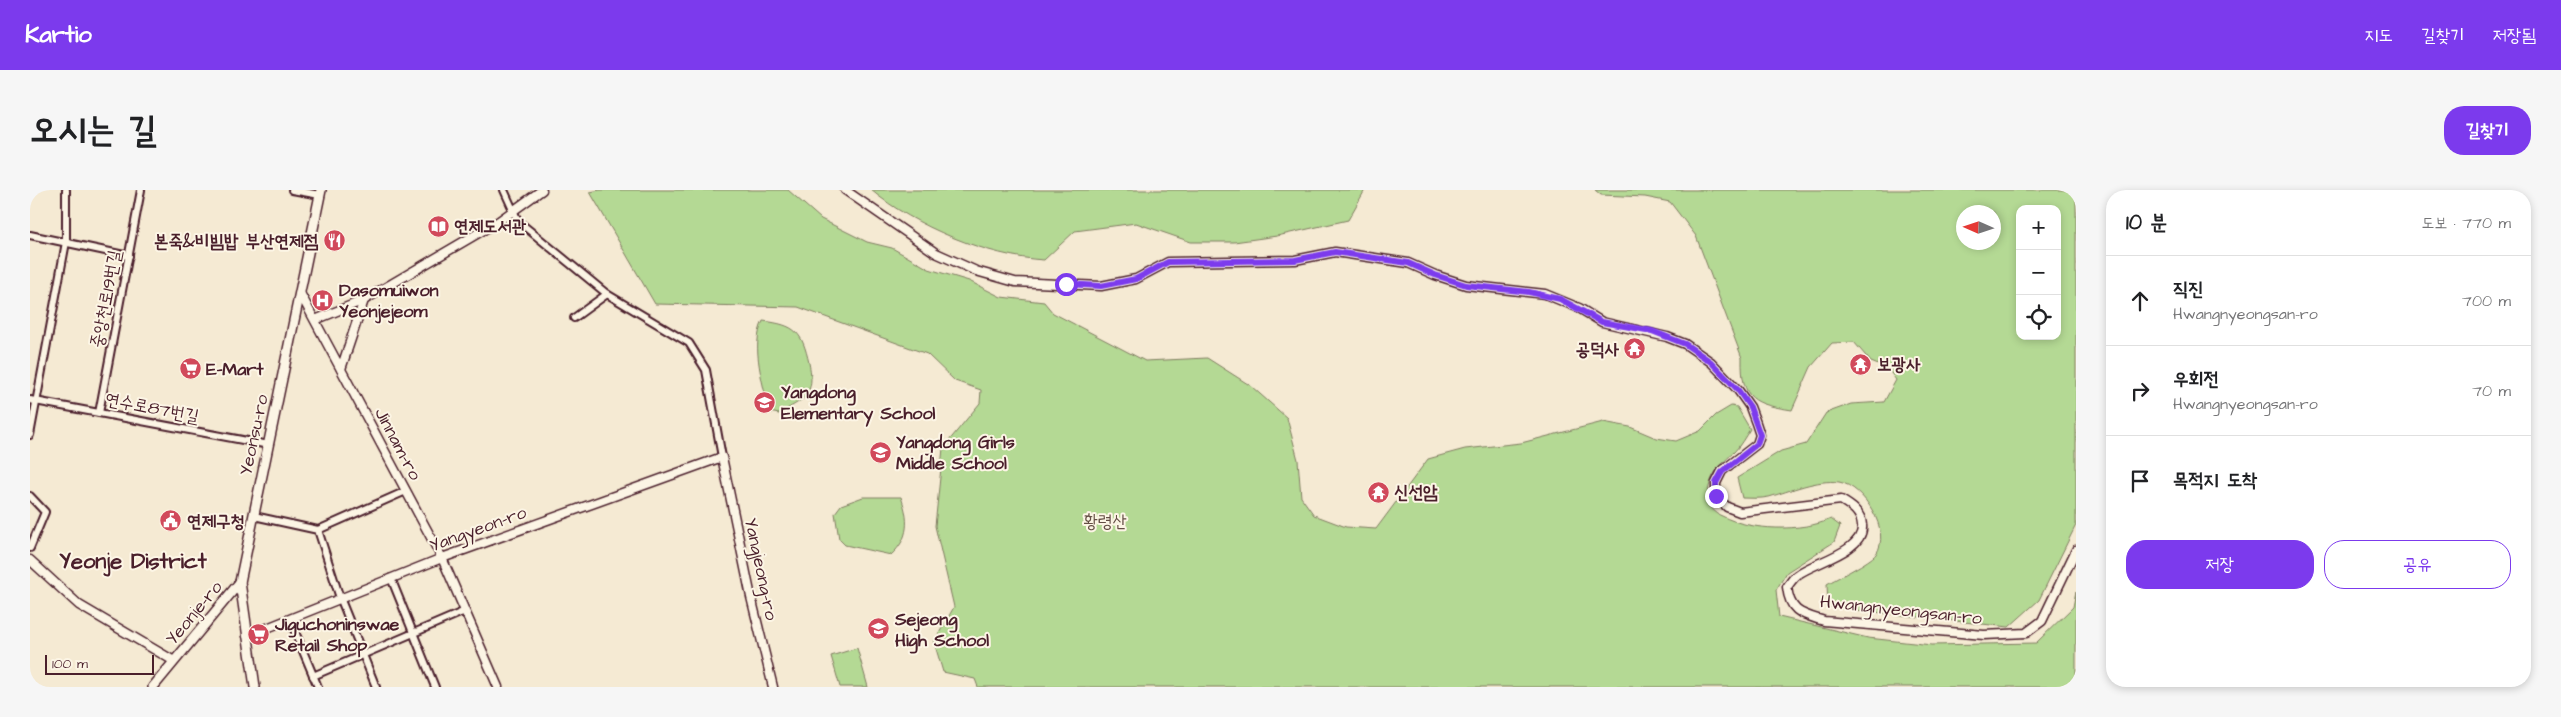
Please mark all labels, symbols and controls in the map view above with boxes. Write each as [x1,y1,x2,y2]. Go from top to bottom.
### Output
text: Kartio [25,18,92,52]
text: 지도 [2364,23,2393,48]
text: 길찾기 [2421,23,2465,48]
text: 저장됨 [2493,23,2536,48]
text: 오시는 길 [30,106,157,155]
button: 길찾기 [2444,106,2531,155]
north arrow [1956,205,2001,250]
map controls [2016,205,2061,340]
button: + [2016,205,2061,250]
text: 10 분 [2126,208,2167,237]
text: 도보 · 770 m [2422,212,2511,234]
library icon: 연제도서관 [426,214,450,238]
place label: 연제도서관 [454,214,527,239]
place label: 본죽&비빔밥 부산연제점 [154,229,319,254]
restaurant icon: 본죽&비빔밥 부산연제점 [322,229,346,253]
street label: 중앙천로19번길 [84,247,128,350]
button: − [2016,250,2061,295]
route start [1055,273,1078,296]
text: 직진 [2173,276,2204,303]
place label: Dasomuiwon Yeonjejeom [339,278,439,324]
icon: ahead [2126,287,2154,315]
hospital icon: Dasomuiwon Yeonjejeom [311,288,335,312]
text: 700 m [2462,290,2511,312]
button: locate [2016,295,2061,340]
text: Hwangnyeongsan-ro [2173,303,2318,325]
place label: 공덕사 [1576,337,1620,362]
temple icon: 공덕사 [1623,337,1647,361]
temple icon: 보광사 [1849,352,1873,376]
place label: 보광사 [1877,352,1921,377]
supermarket icon: E-Mart [178,357,202,381]
place label: E-Mart [206,357,264,382]
text: 우회전 [2173,366,2219,393]
icon: right [2126,377,2154,405]
place label: Yangdong Elementary School [781,380,936,427]
text: 70 m [2472,380,2511,402]
street label: 연수로87번길 [103,387,202,429]
school or university icon: Yangdong Elementary School [753,390,777,414]
street label: Yeonsu-ro [233,392,275,478]
text: Hwangnyeongsan-ro [2173,393,2318,415]
street label: Jinnam-ro [368,403,428,485]
place label: Yangdong Girls Middle School [896,430,1015,476]
school or university icon: Yangdong Girls Middle School [868,440,892,464]
icon: arrive [2126,467,2154,495]
text: 목적지 도착 [2173,467,2257,494]
temple icon: 신선암 [1366,480,1390,504]
place label: 신선암 [1394,480,1438,505]
route end [1705,485,1728,508]
street label: Yangyeon-ro [426,500,530,559]
public building icon: 연제구청 [159,509,183,533]
place label: 연제구청 [187,509,245,534]
park label: 황령산 [1083,509,1127,534]
street label: Yangjeong-ro [737,516,784,623]
button: 저장 [2126,540,2314,589]
button: 공유 [2324,540,2511,589]
district label: Yeonje District [59,546,208,577]
street label: Yeonje-ro [160,575,228,651]
street label: Hwangnyeongsan-ro [1819,589,1983,632]
place label: Sejeong High School [894,607,989,654]
place label: Jiguchoninswae Retail Shop [274,612,400,658]
school or university icon: Sejeong High School [867,617,891,641]
supermarket icon: Jiguchoninswae Retail Shop [247,622,271,646]
scale bar [45,652,154,675]
text: 100 m [52,654,88,674]

